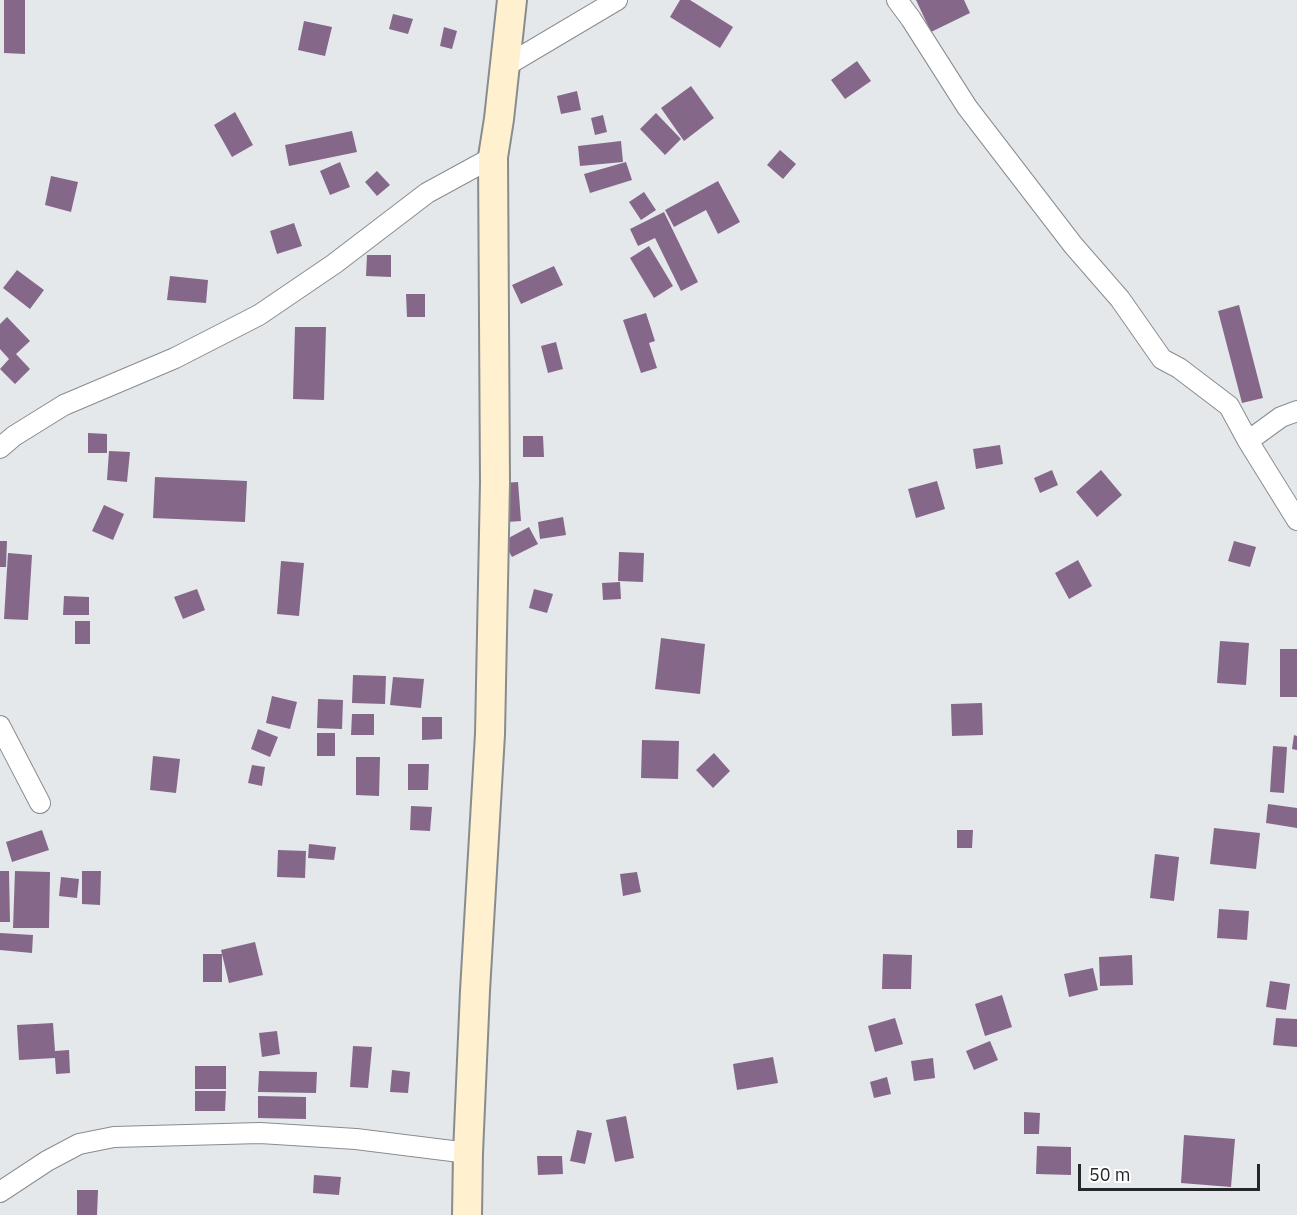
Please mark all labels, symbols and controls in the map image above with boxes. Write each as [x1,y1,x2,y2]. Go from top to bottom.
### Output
scale bar [1081,1152,1262,1190]
text: 50 m [1089,1163,1131,1186]

